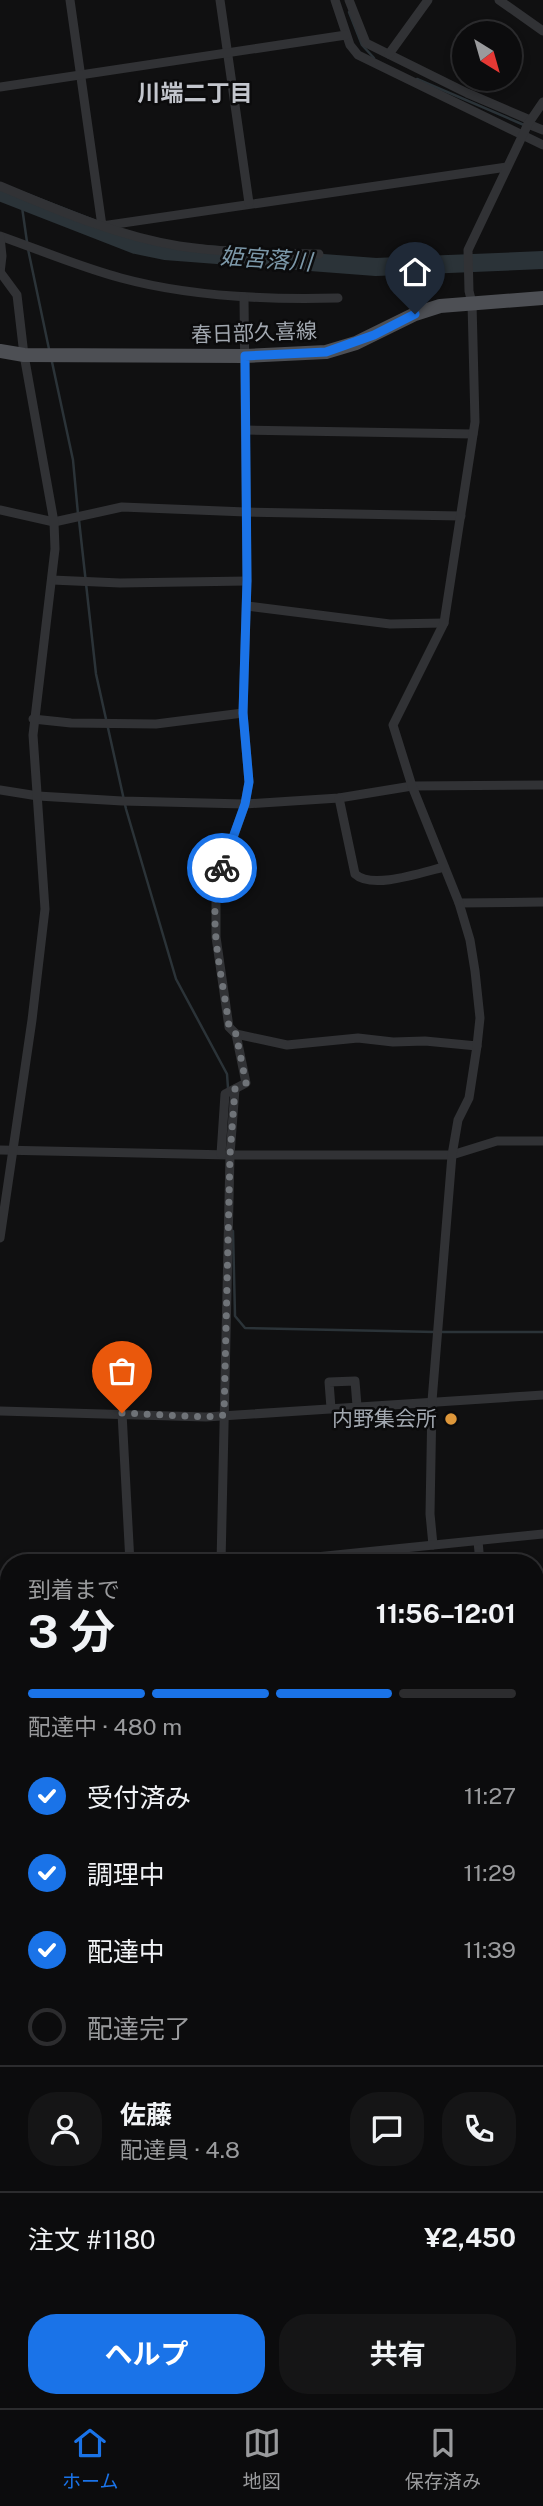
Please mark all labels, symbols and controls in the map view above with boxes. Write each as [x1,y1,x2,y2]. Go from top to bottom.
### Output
north arrow [452,21,522,91]
map controls [452,21,522,91]
district label: 川端二丁目 [138,79,253,106]
water label: 姫宮落川 [219,242,316,275]
pin [385,242,445,314]
icon: home [396,253,434,291]
street label: 春日部久喜線 [191,318,317,347]
courier [187,833,257,903]
icon: bike [203,849,241,887]
pin [92,1341,152,1413]
icon: bag [103,1352,141,1390]
place label: 内野集会所 [332,1406,437,1431]
marker: 内野集会所 [443,1411,459,1427]
text: 到着まで [28,1576,120,1603]
text: 11:56–12:01 [376,1598,516,1629]
text: 3 分 [28,1604,115,1658]
text: 配達中 · 480 m [28,1713,182,1740]
icon: check [28,1777,66,1815]
text: 受付済み [87,1782,191,1813]
text: 11:27 [464,1782,516,1809]
icon: check [28,1854,66,1892]
text: 調理中 [87,1859,165,1890]
text: 11:29 [464,1859,516,1886]
icon: check [28,1931,66,1969]
text: 配達中 [87,1936,165,1967]
text: 11:39 [463,1936,516,1963]
text: 配達完了 [87,2013,191,2044]
button: person [28,2092,102,2166]
button: chat [350,2092,424,2166]
button: phone [442,2092,516,2166]
text: 佐藤 [120,2099,172,2130]
text: 配達員 · 4.8 [120,2136,240,2163]
text: ¥2,450 [424,2222,516,2253]
text: 注文 #1180 [28,2224,156,2255]
button: ヘルプ [28,2314,265,2394]
button: 共有 [279,2314,516,2394]
tab: ホーム [62,2424,119,2493]
tab: 地図 [243,2424,281,2493]
tab: 保存済み [405,2424,481,2493]

